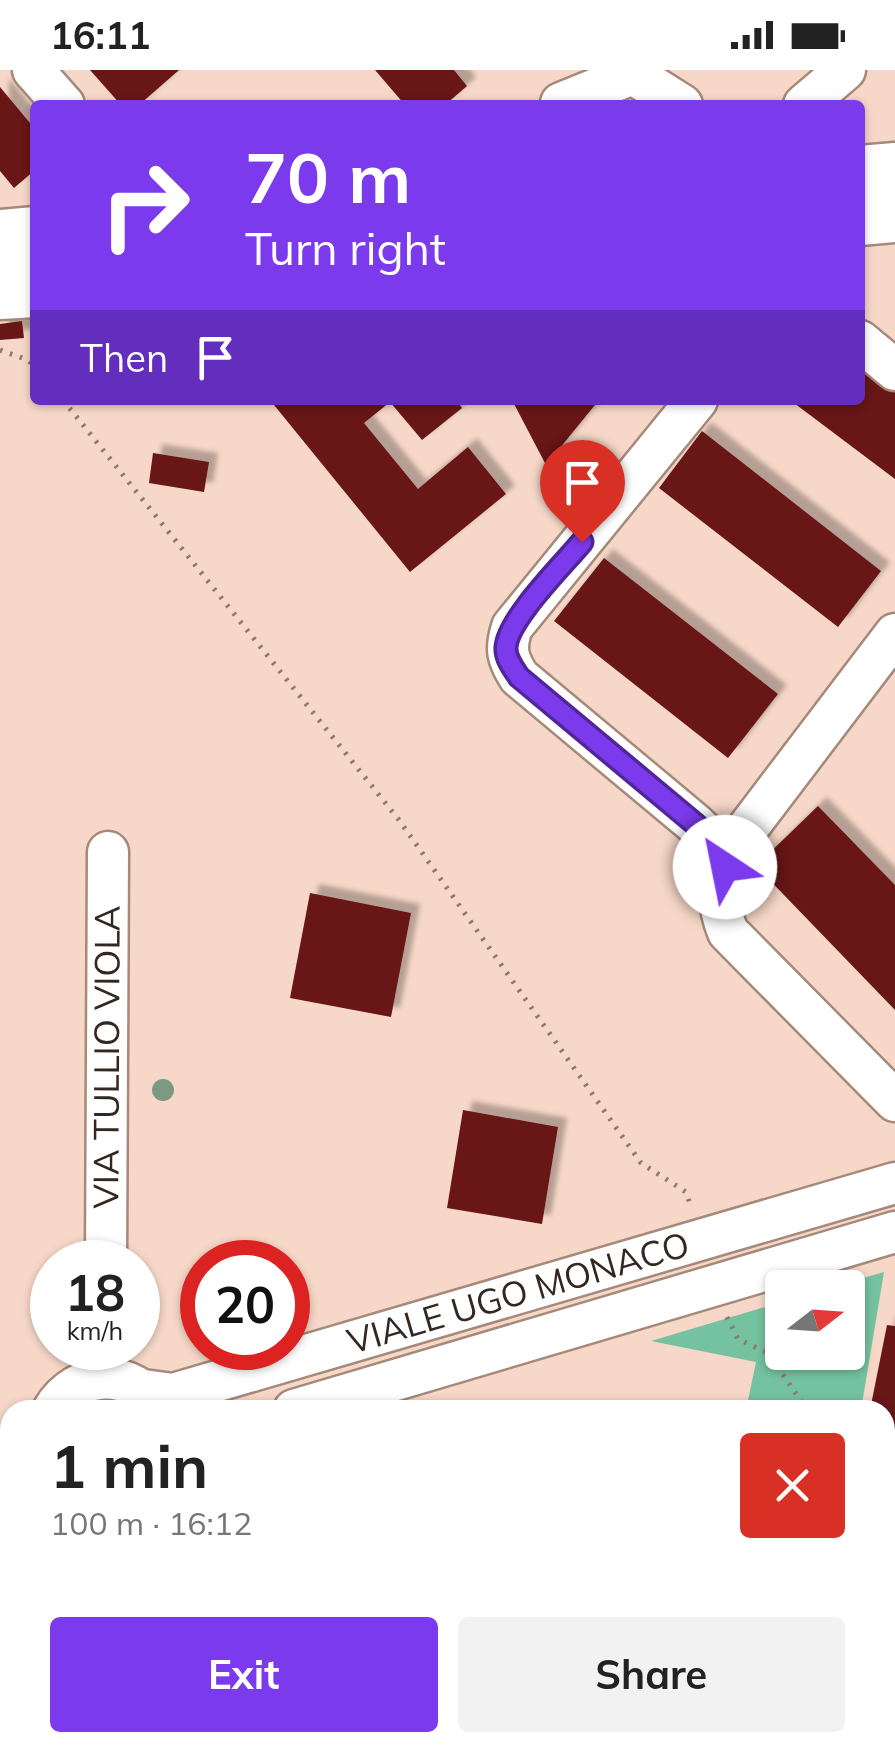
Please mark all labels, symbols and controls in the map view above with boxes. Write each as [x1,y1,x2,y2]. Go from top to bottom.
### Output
text: 16:11 [50,11,151,59]
text: 70 m [245,133,411,221]
icon: right [80,140,210,270]
text: Turn right [245,220,446,276]
icon: arrive [188,330,243,385]
text: Then [80,334,168,382]
pin [540,440,625,543]
icon: arrive [555,455,610,510]
position arrow [673,815,777,919]
street label: VIA TULLIO VIOLA [83,905,129,1209]
street label: VIALE UGO MONACO [342,1221,694,1363]
speed limit sign: 20 [180,1240,310,1370]
text: 18 [65,1261,125,1324]
north arrow [765,1270,865,1370]
map controls [765,1270,865,1370]
text: km/h [67,1315,123,1346]
text: 1 min [50,1428,208,1503]
button: close [740,1433,845,1538]
text: 100 m · 16:12 [50,1503,252,1543]
button: Exit [50,1617,438,1732]
button: Share [458,1617,845,1732]

